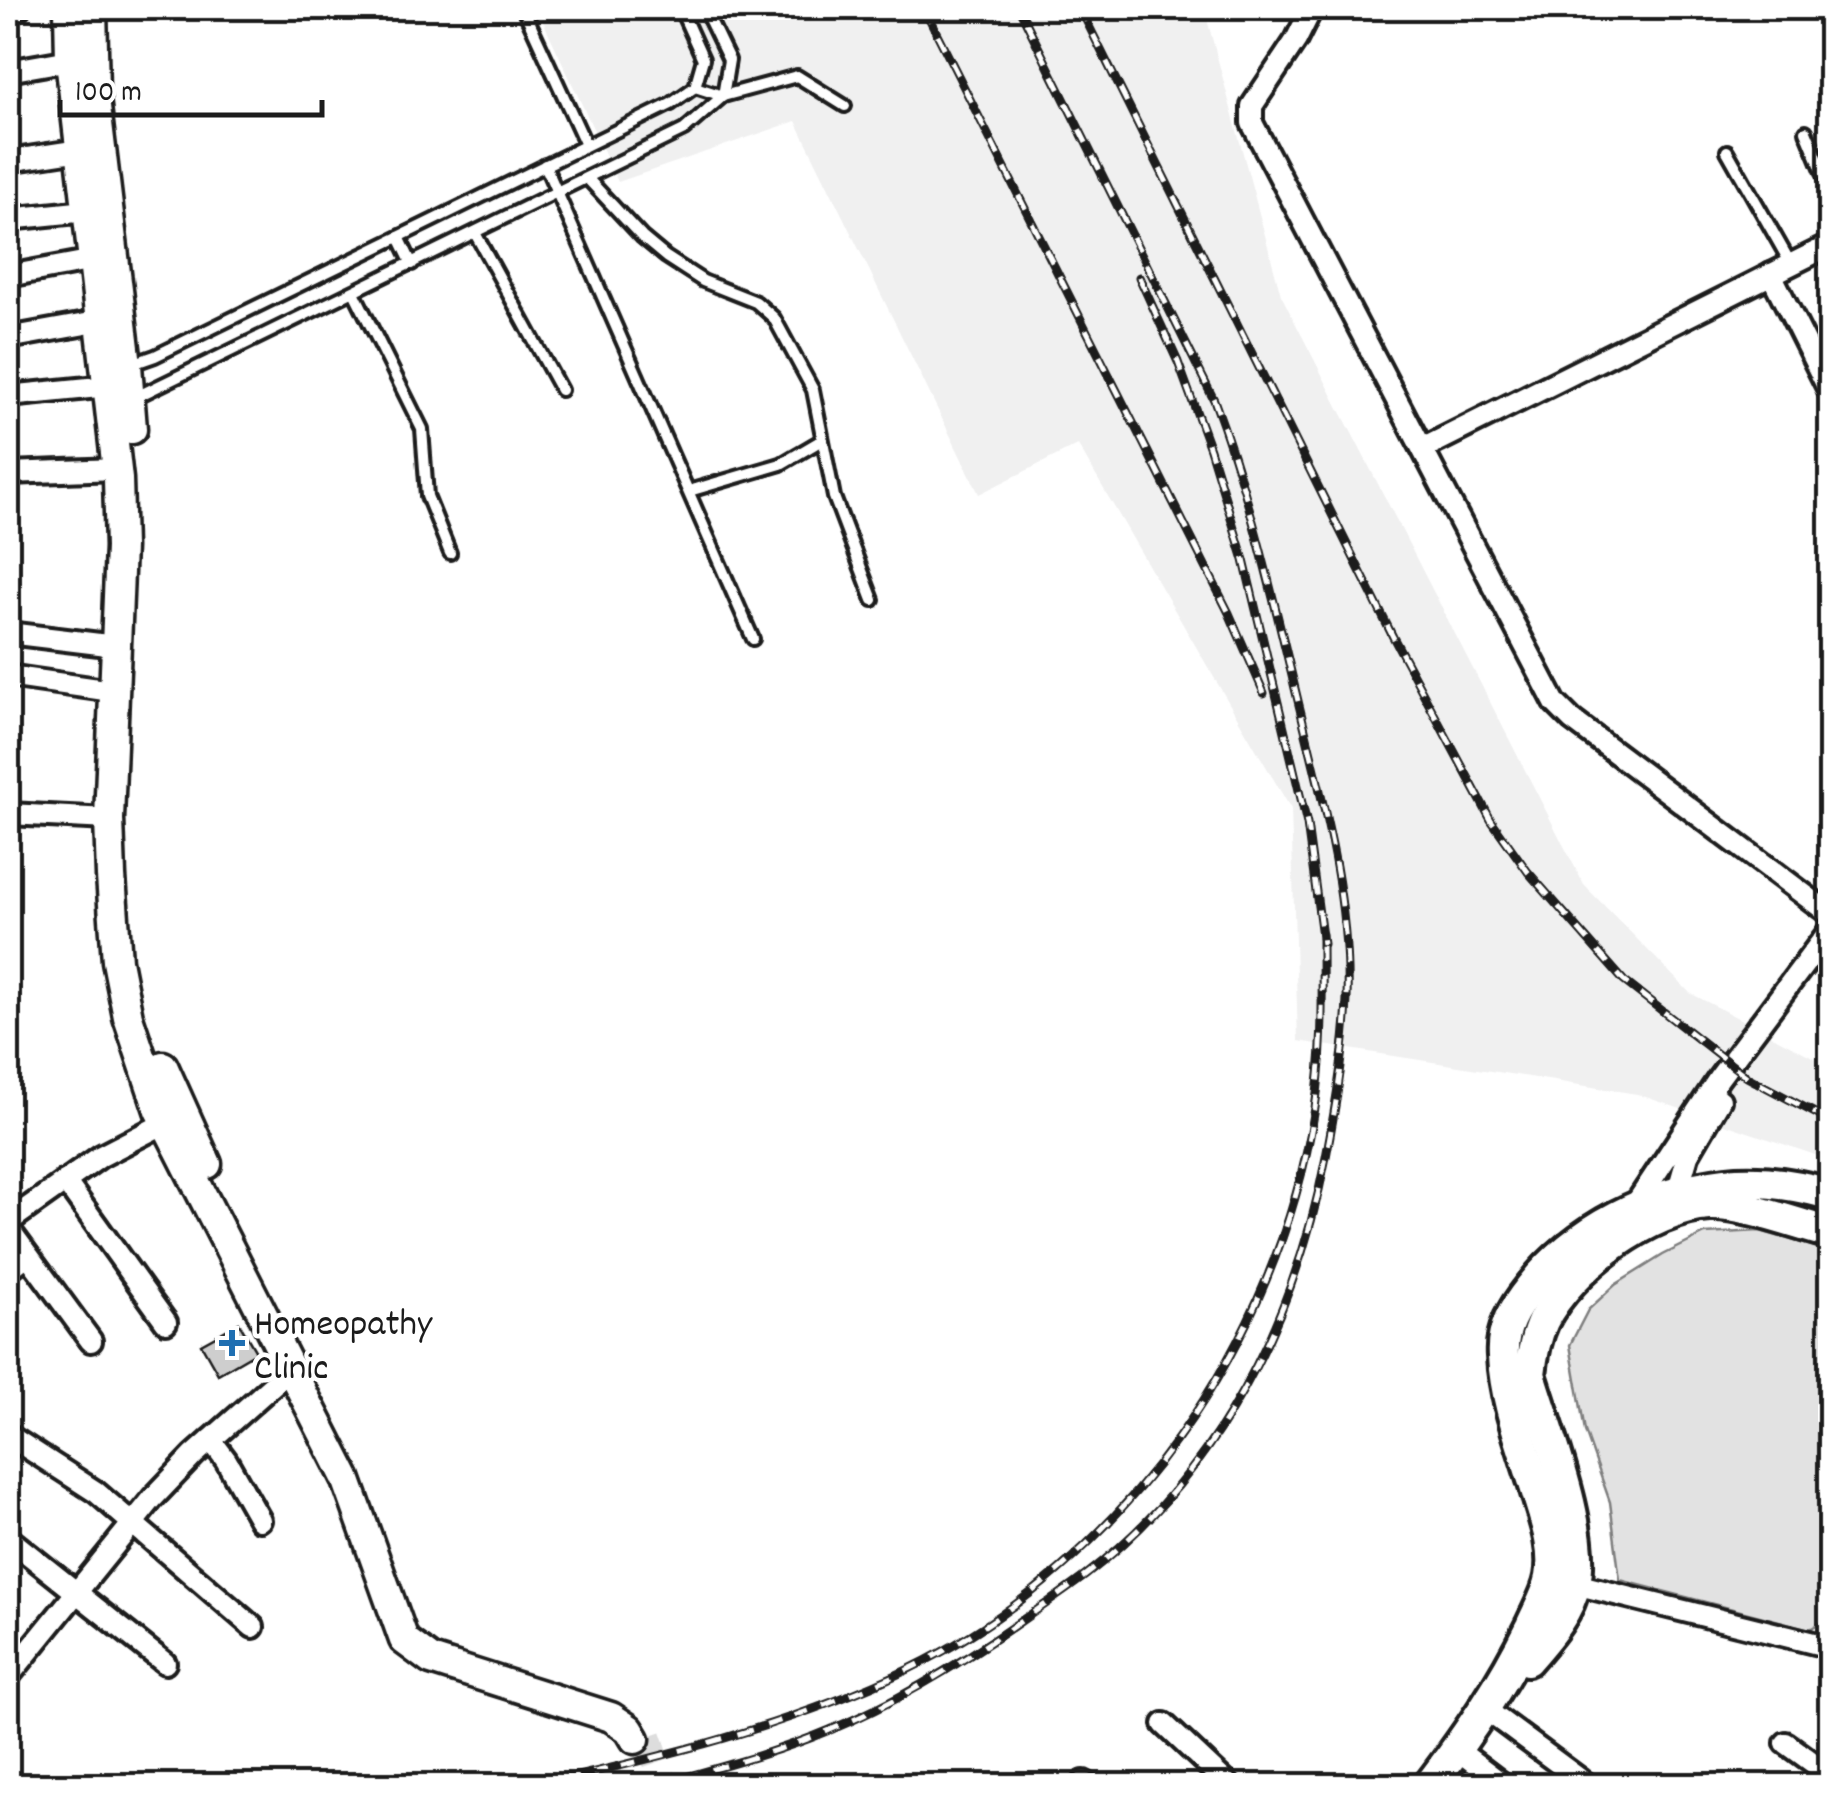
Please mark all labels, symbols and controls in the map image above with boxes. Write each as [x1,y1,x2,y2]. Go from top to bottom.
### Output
scale bar [60,55,322,117]
text: 100 m [75,73,142,116]
place label: Homeopathy Clinic [254,1299,433,1398]
marker: Homeopathy Clinic [219,1330,245,1356]

